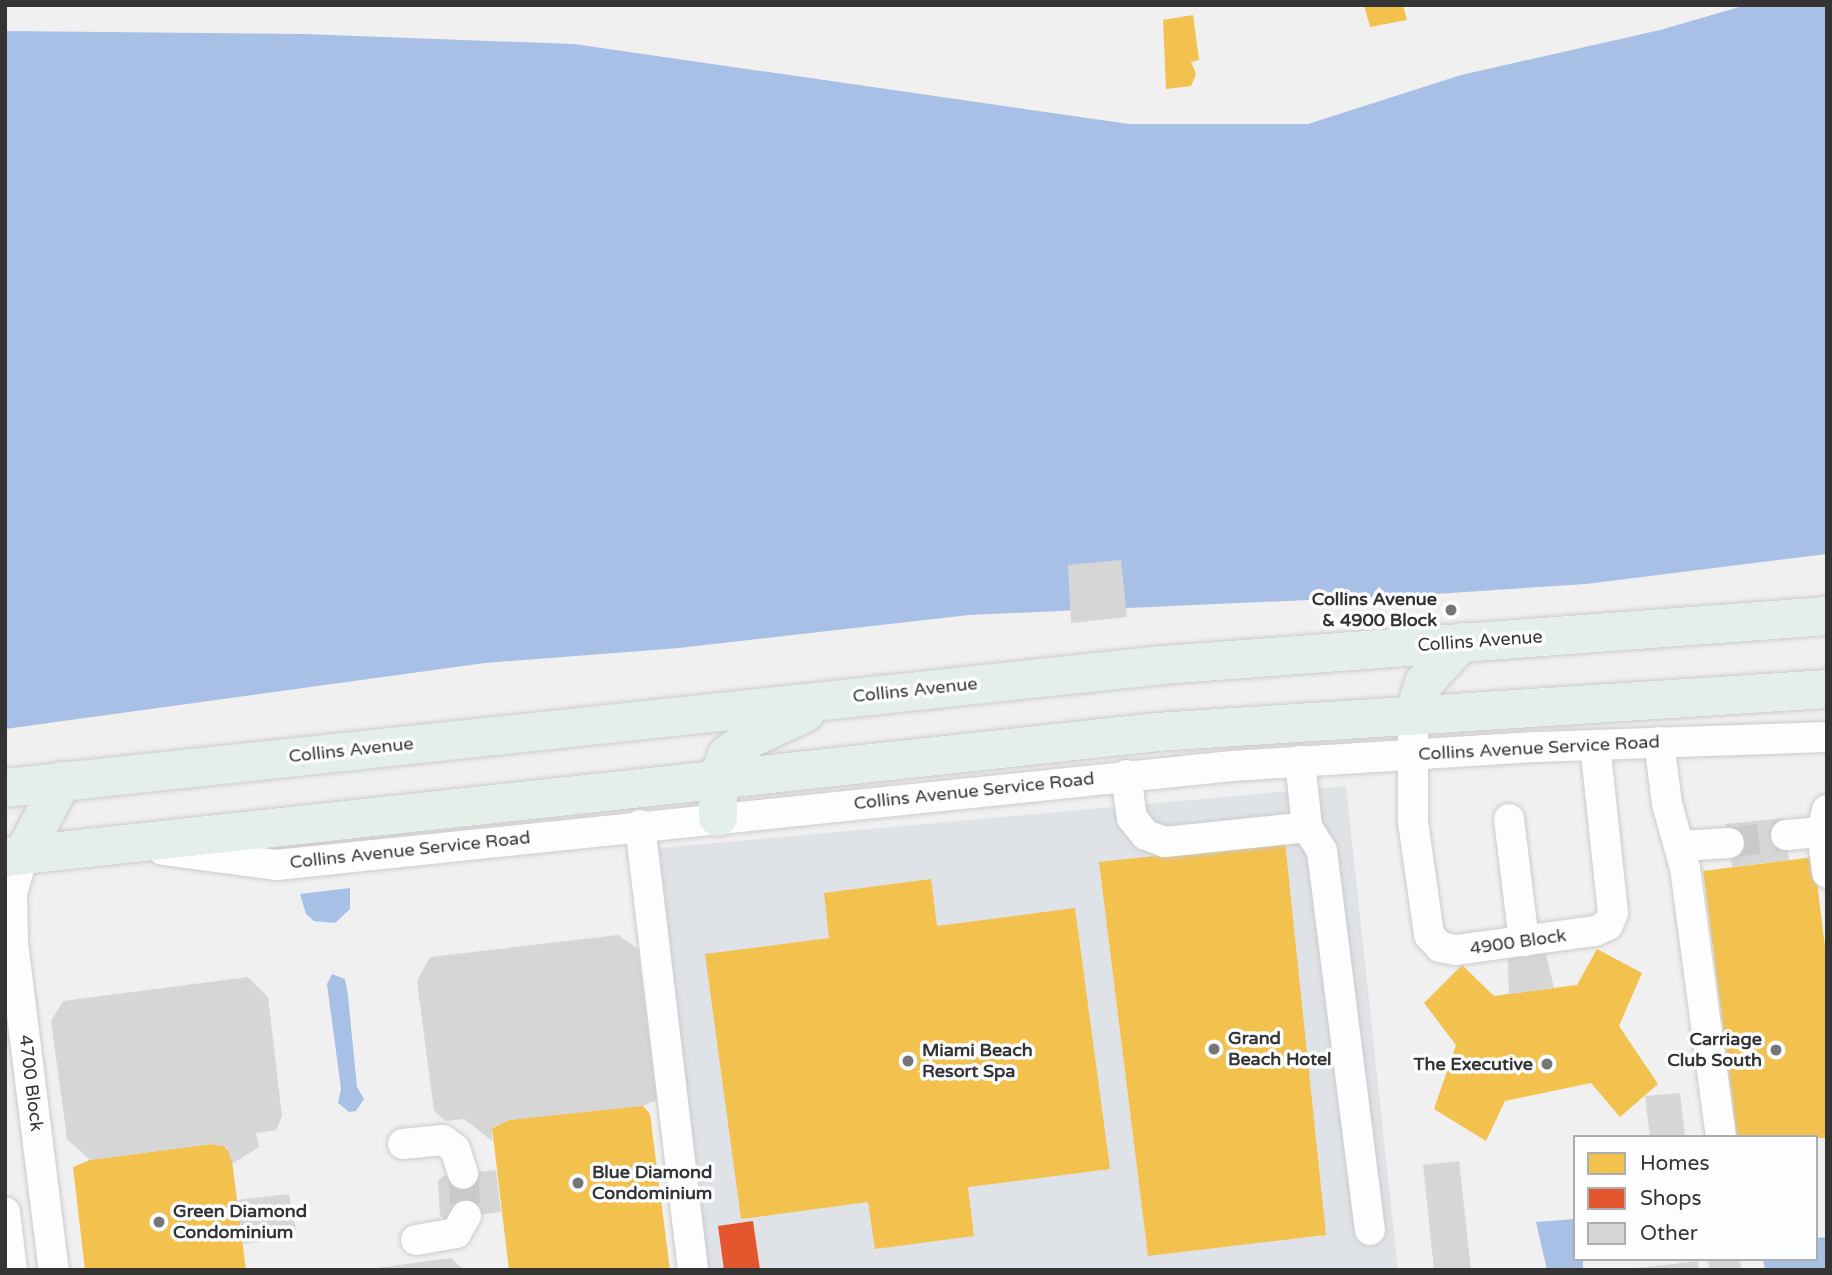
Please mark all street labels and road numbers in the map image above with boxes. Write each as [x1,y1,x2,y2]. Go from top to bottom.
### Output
street label: Collins Avenue [1417,626,1543,656]
street label: Collins Avenue [852,673,978,707]
street label: Collins Avenue Service Road [1418,731,1660,765]
street label: Collins Avenue [288,733,414,767]
street label: Collins Avenue Service Road [853,768,1095,814]
street label: Collins Avenue Service Road [289,827,531,873]
street label: 4900 Block [1468,925,1568,959]
street label: 4700 Block [14,1034,48,1132]

